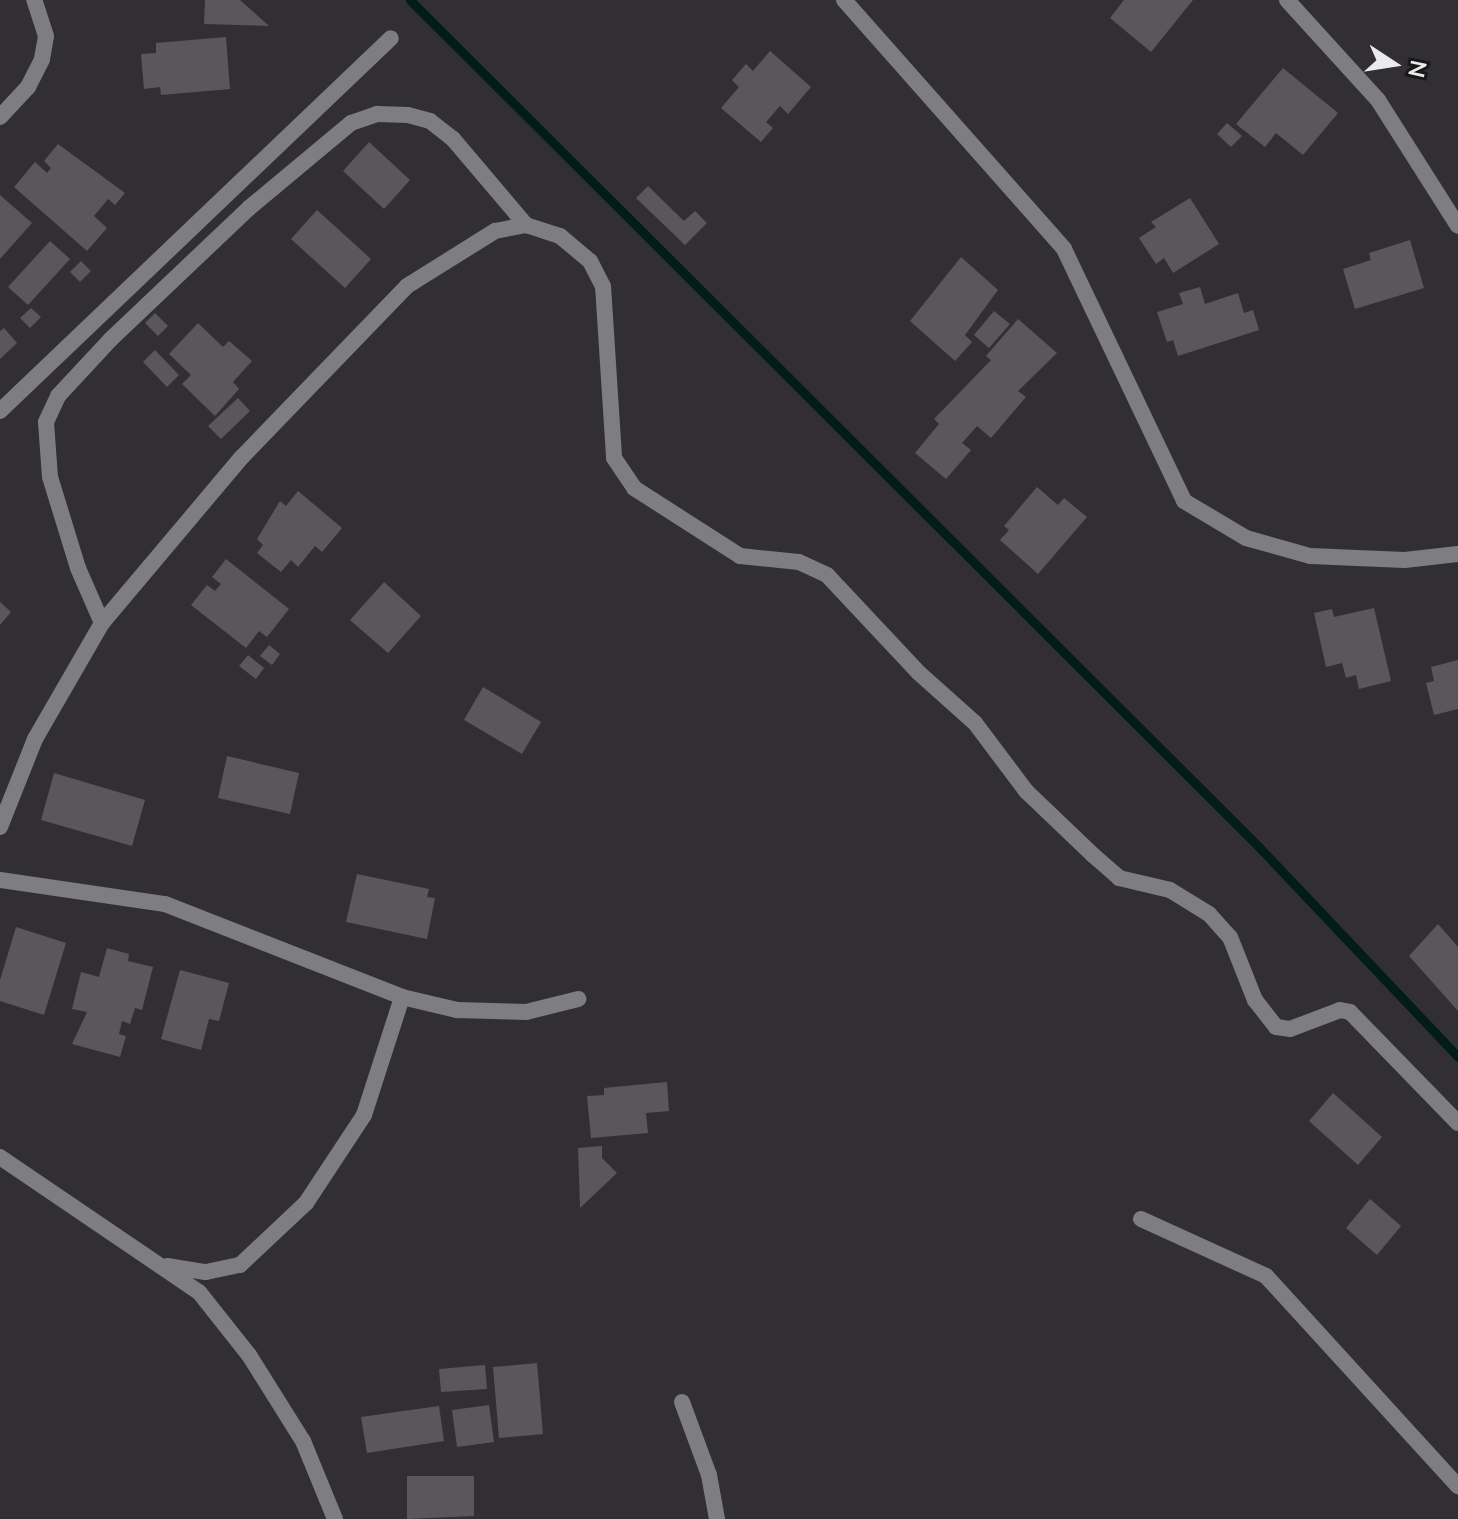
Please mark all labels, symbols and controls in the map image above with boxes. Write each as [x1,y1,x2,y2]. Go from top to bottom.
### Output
north arrow [1354,24,1434,104]
text: N [1403,58,1433,80]

